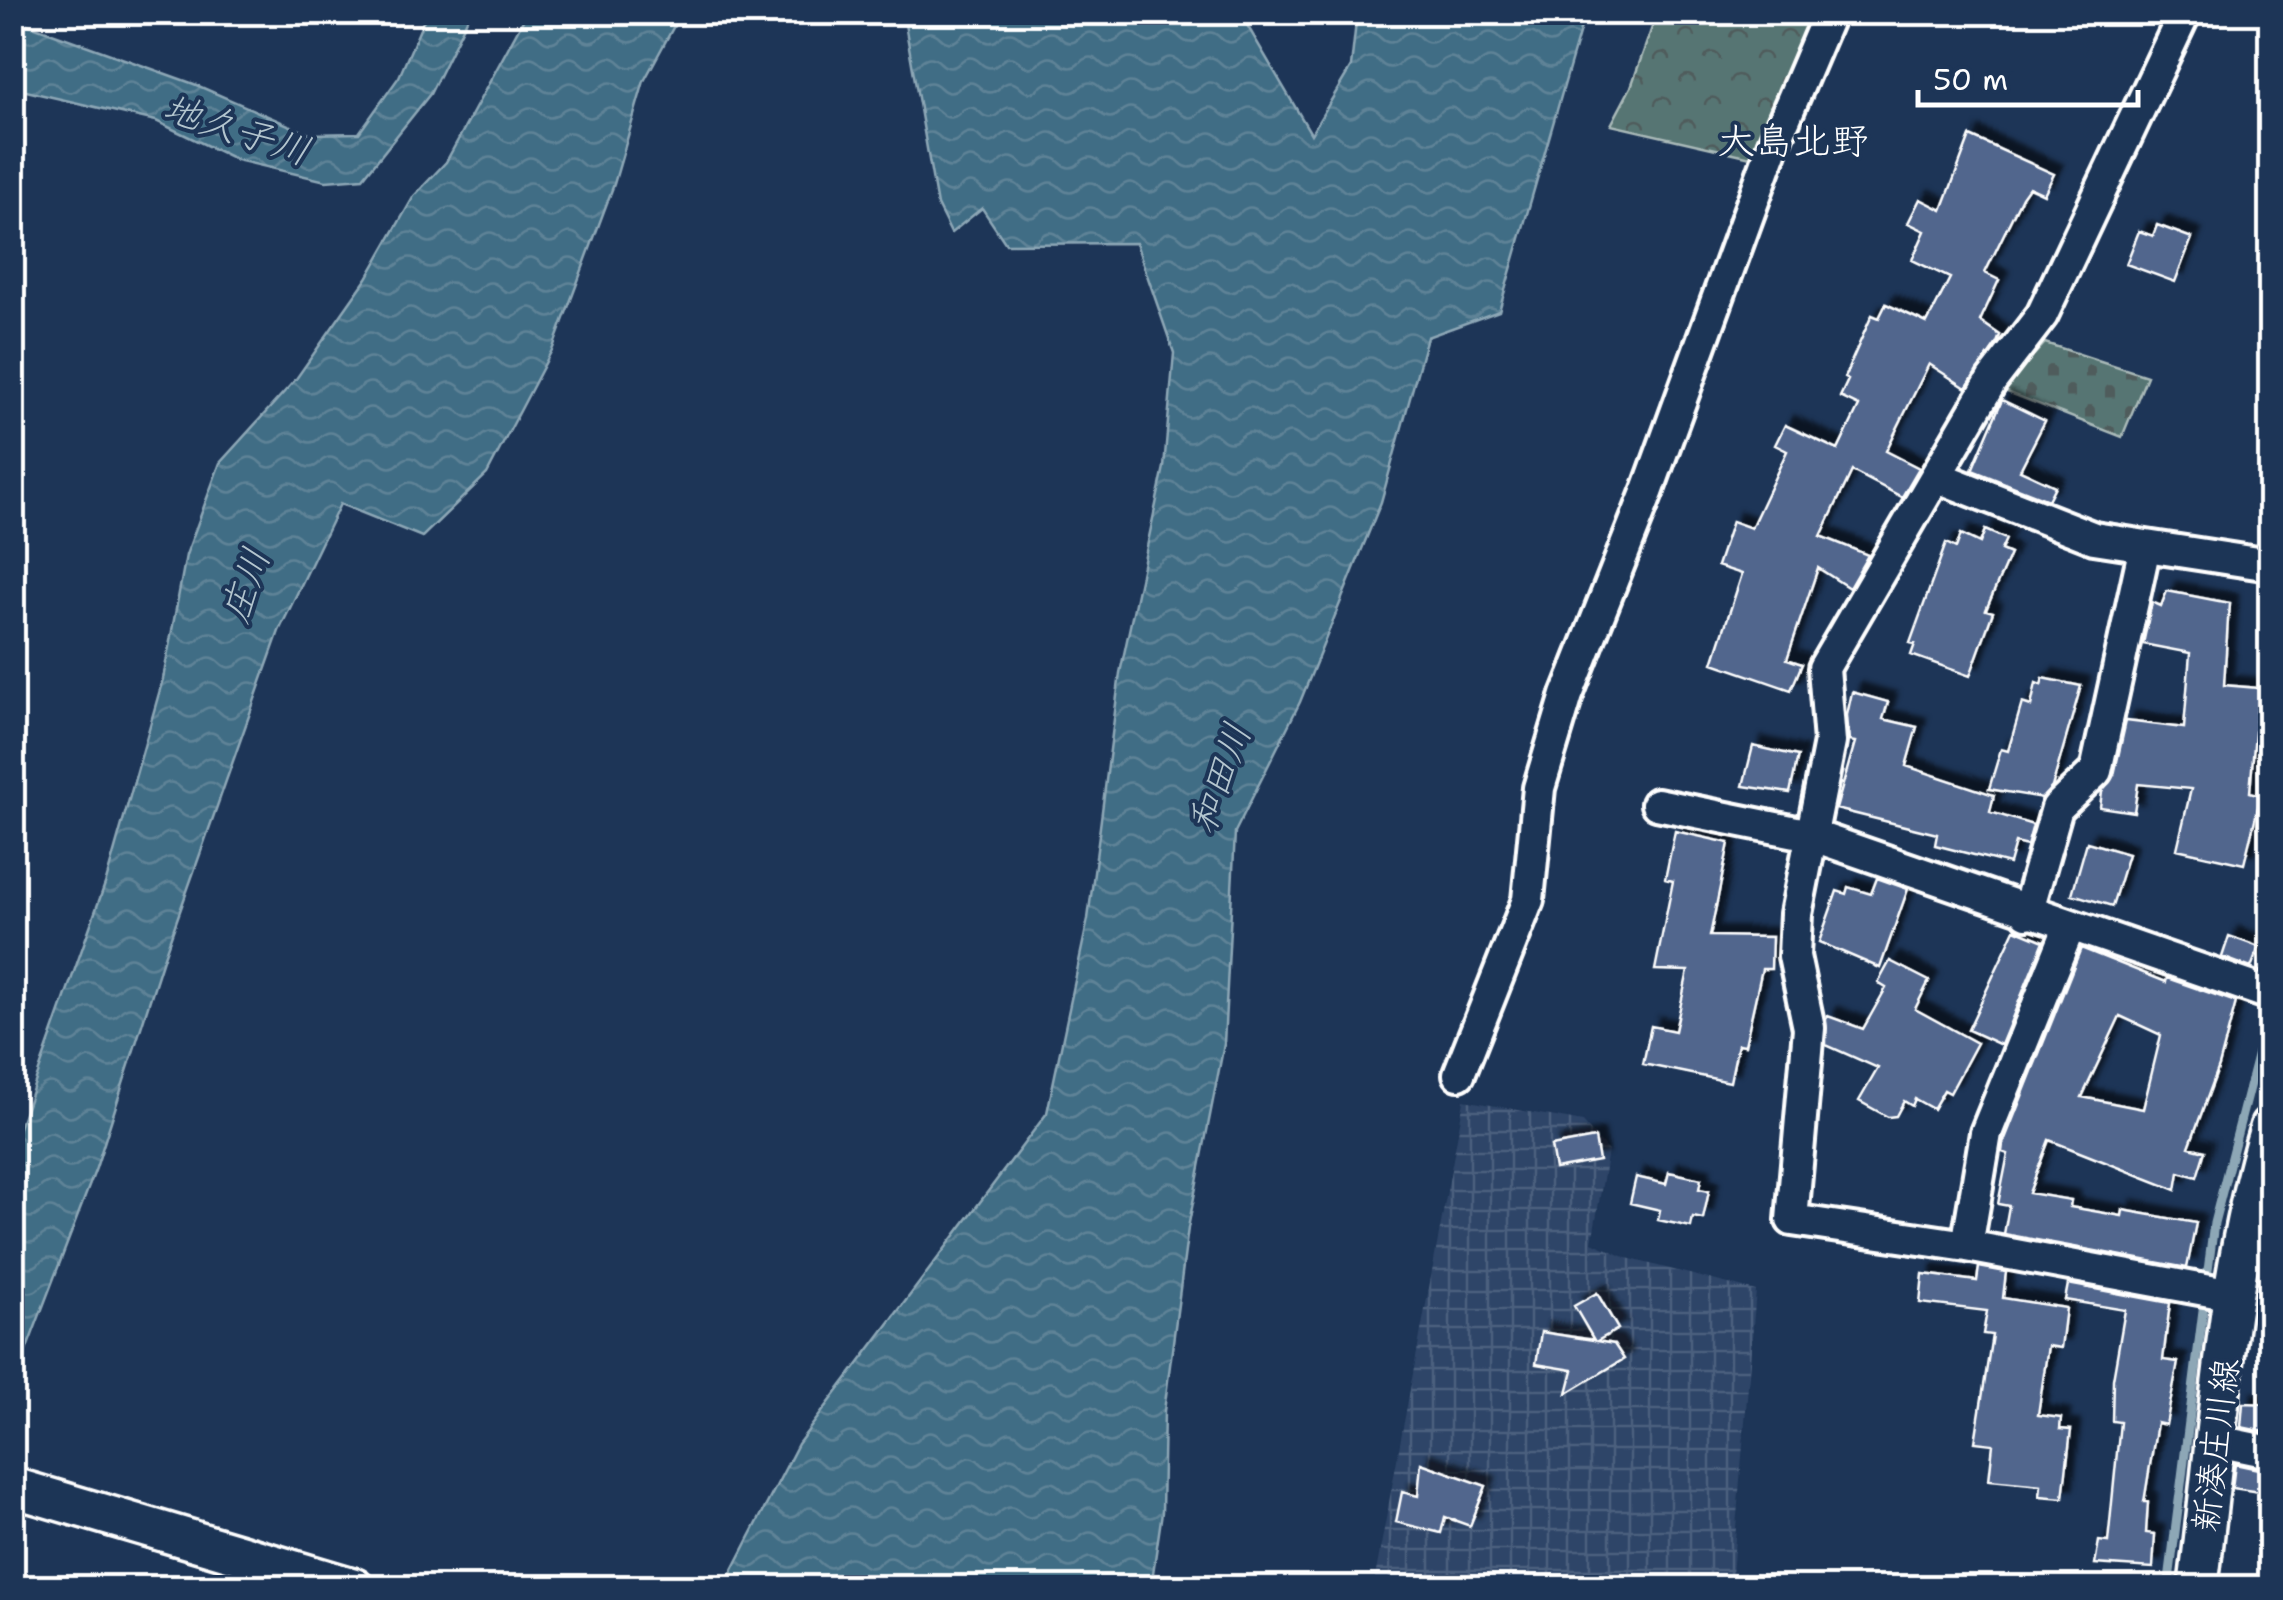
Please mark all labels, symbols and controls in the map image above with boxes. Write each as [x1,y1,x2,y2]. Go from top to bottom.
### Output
scale bar [1918,45,2138,107]
text: 50 m [1933,59,2008,100]
water label: 地久子川 [157,81,317,177]
district label: 大島北野 [1717,115,1869,166]
water label: 庄川 [209,541,281,629]
water label: 和田川 [1176,716,1262,840]
street label: 新湊庄川線 [2181,1355,2249,1535]

